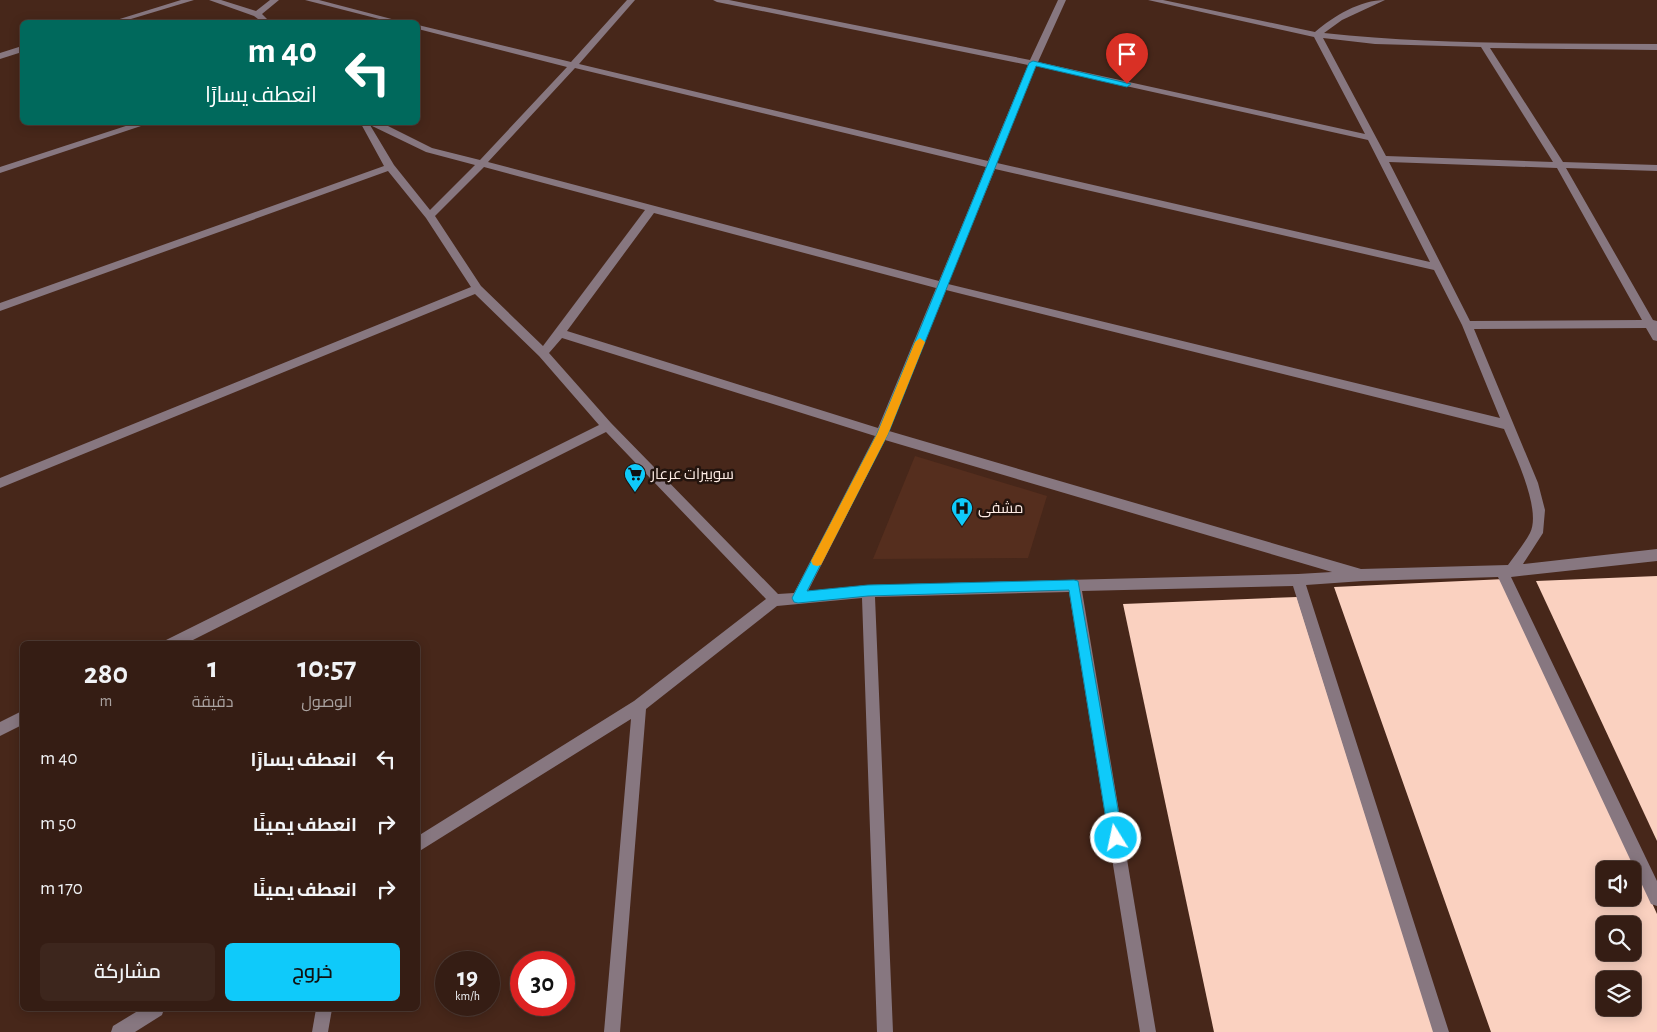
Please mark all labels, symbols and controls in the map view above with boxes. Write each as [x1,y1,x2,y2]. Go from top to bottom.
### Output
pin [1106,33,1148,84]
text: 40 m [248,34,317,69]
icon: left [335,40,400,105]
icon: arrive [1113,40,1141,68]
text: انعطف يسارًا [205,84,317,106]
supermarket icon: سوبيرات عرعار [623,462,647,493]
place label: سوبيرات عرعار [650,467,734,483]
hospital icon: مشفى [950,496,974,527]
place label: مشفى [978,500,1023,518]
text: 1 [207,653,218,683]
text: 10:57 [297,653,356,683]
text: 280 [84,659,128,689]
text: m [100,693,112,709]
text: دقيقة [192,694,233,710]
text: الوصول [301,694,352,710]
icon: left [372,745,400,773]
text: 40 m [40,749,78,768]
text: انعطف يسارًا [251,751,357,770]
icon: right [372,810,400,838]
position arrow [1089,811,1141,863]
text: 50 m [40,814,76,833]
text: انعطف يمينًا [253,816,357,835]
map controls [1596,861,1641,1016]
button: sound [1596,861,1641,906]
icon: right [372,875,400,903]
text: 170 m [40,879,83,898]
text: انعطف يمينًا [253,881,357,900]
button: search [1596,916,1641,961]
button: مشاركة [40,943,215,1001]
button: خروج [225,943,400,1001]
speed limit sign: 30 [510,951,575,1016]
text: 19 [457,965,478,990]
button: layers [1596,971,1641,1016]
text: km/h [455,990,480,1002]

